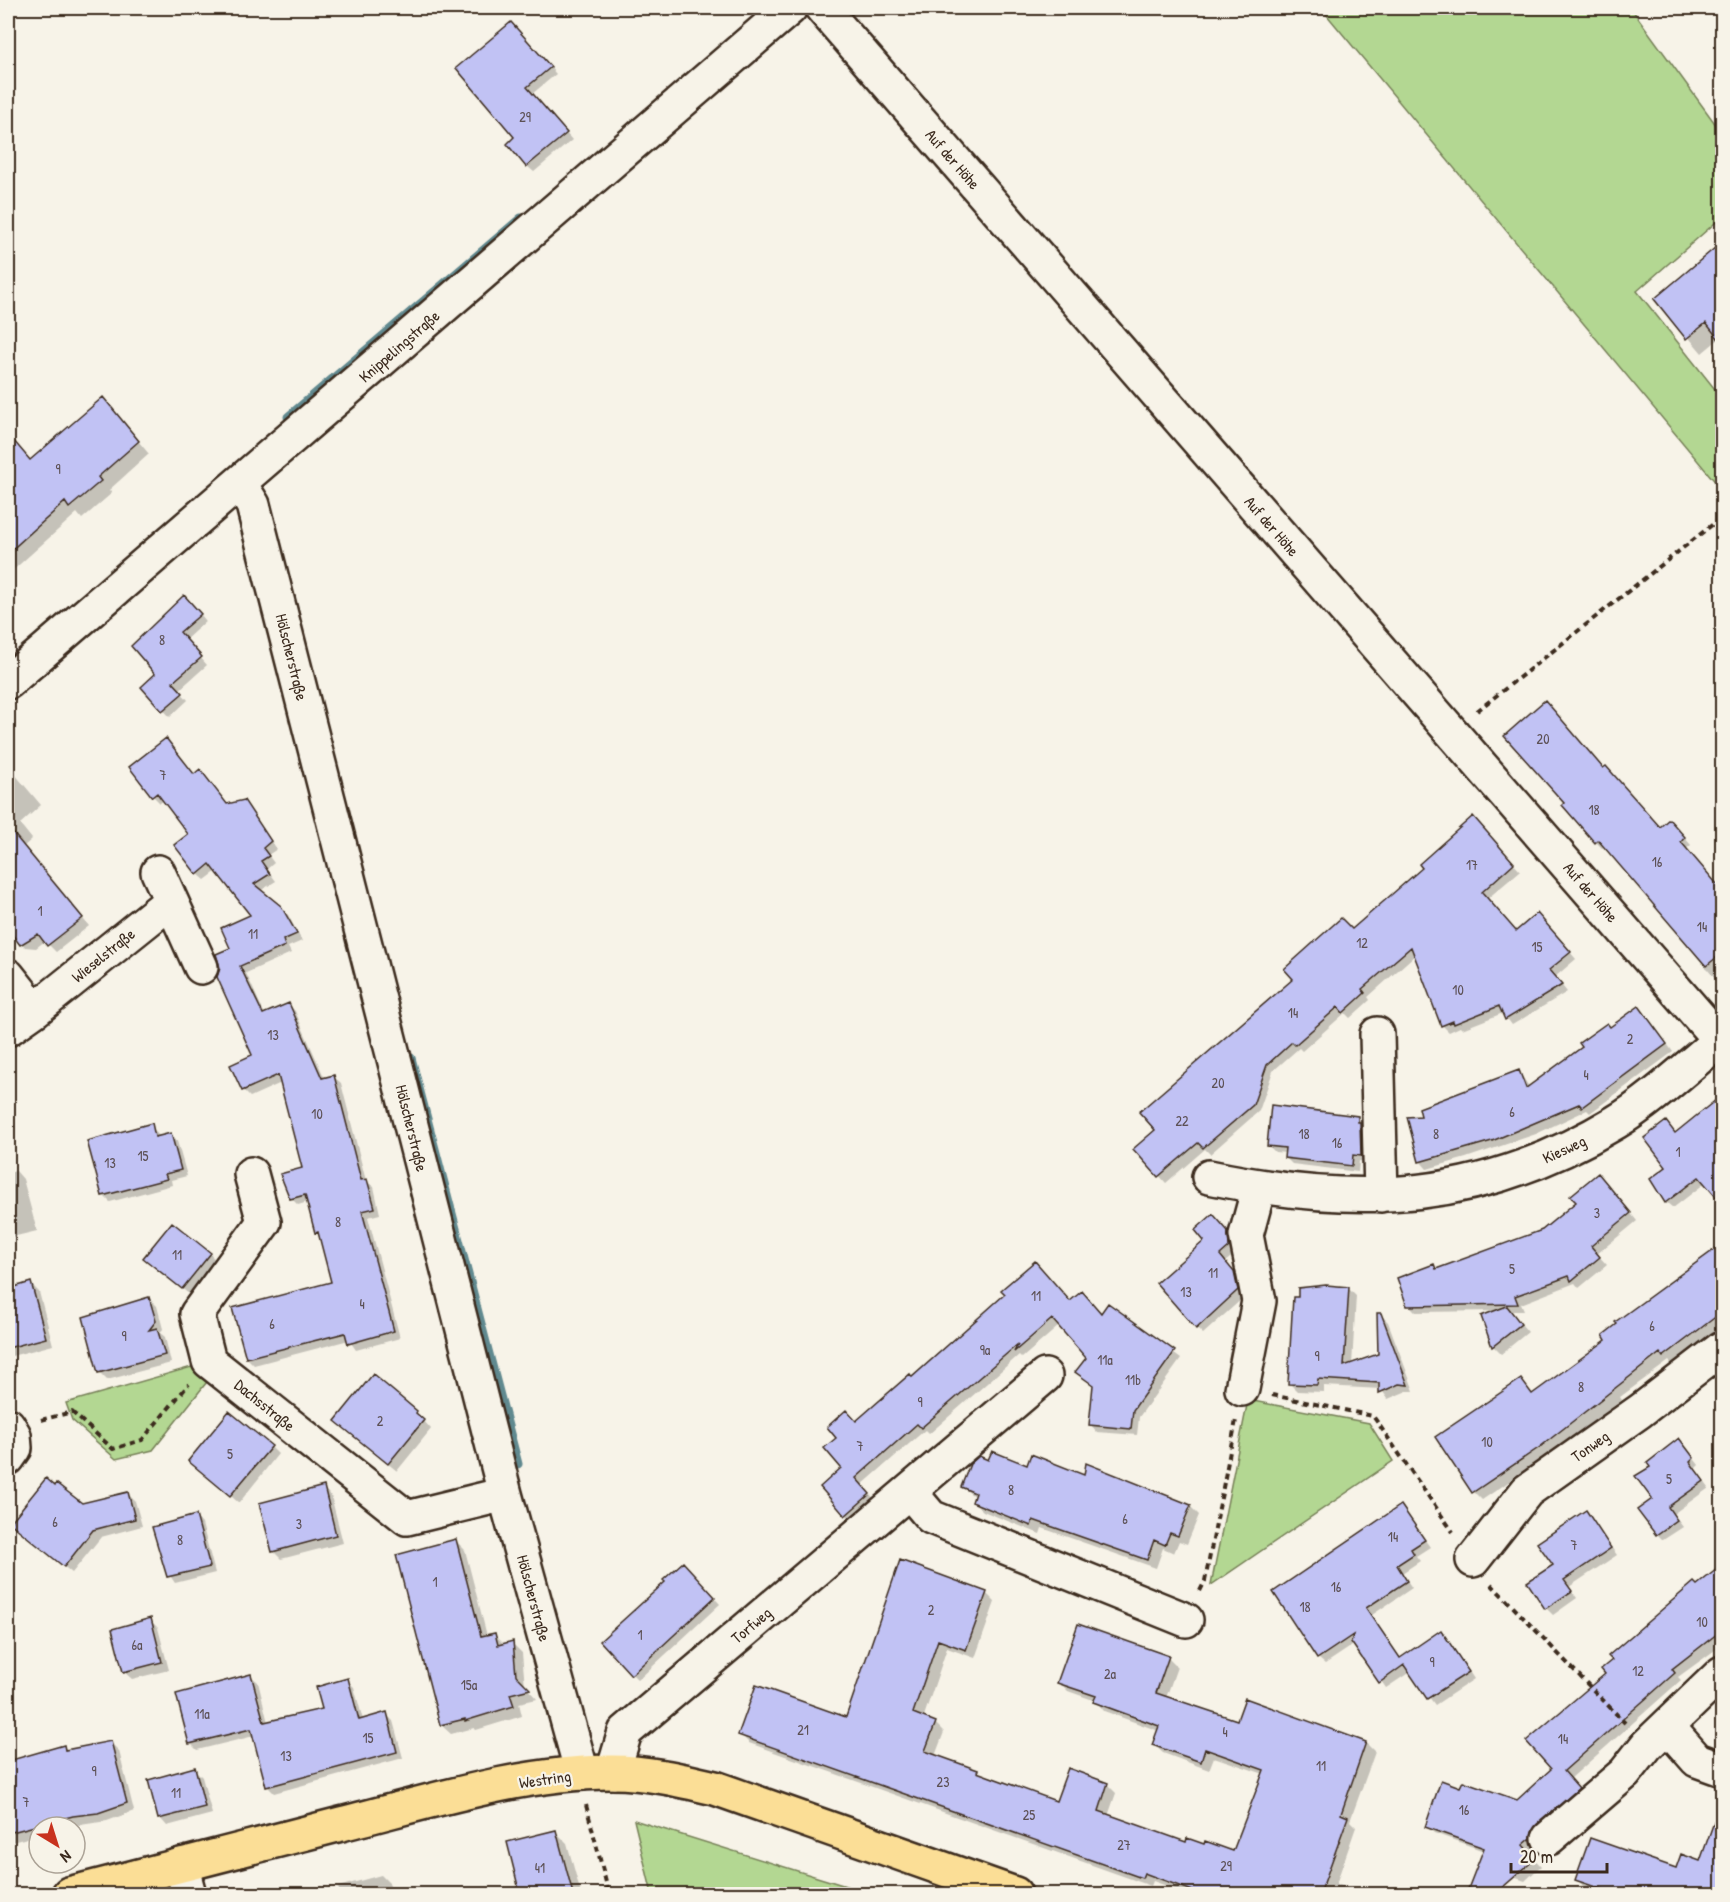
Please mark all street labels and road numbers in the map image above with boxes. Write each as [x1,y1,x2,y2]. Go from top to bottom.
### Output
street label: Auf der Höhe [921,124,986,194]
street label: Knippelingstraße [354,304,445,387]
street label: Auf der Höhe [1240,491,1305,561]
street label: Hölscherstraße [271,611,314,703]
street label: Auf der Höhe [1559,857,1624,927]
street label: Wieselstraße [67,922,140,987]
street label: Hölscherstraße [391,1082,434,1174]
street label: Kiesweg [1539,1129,1589,1169]
street label: Dachsstraße [230,1374,300,1437]
street label: Tonweg [1566,1425,1614,1467]
street label: Hölscherstraße [512,1552,556,1644]
street label: Torfweg [726,1602,776,1648]
street label: Westring [518,1764,572,1794]

